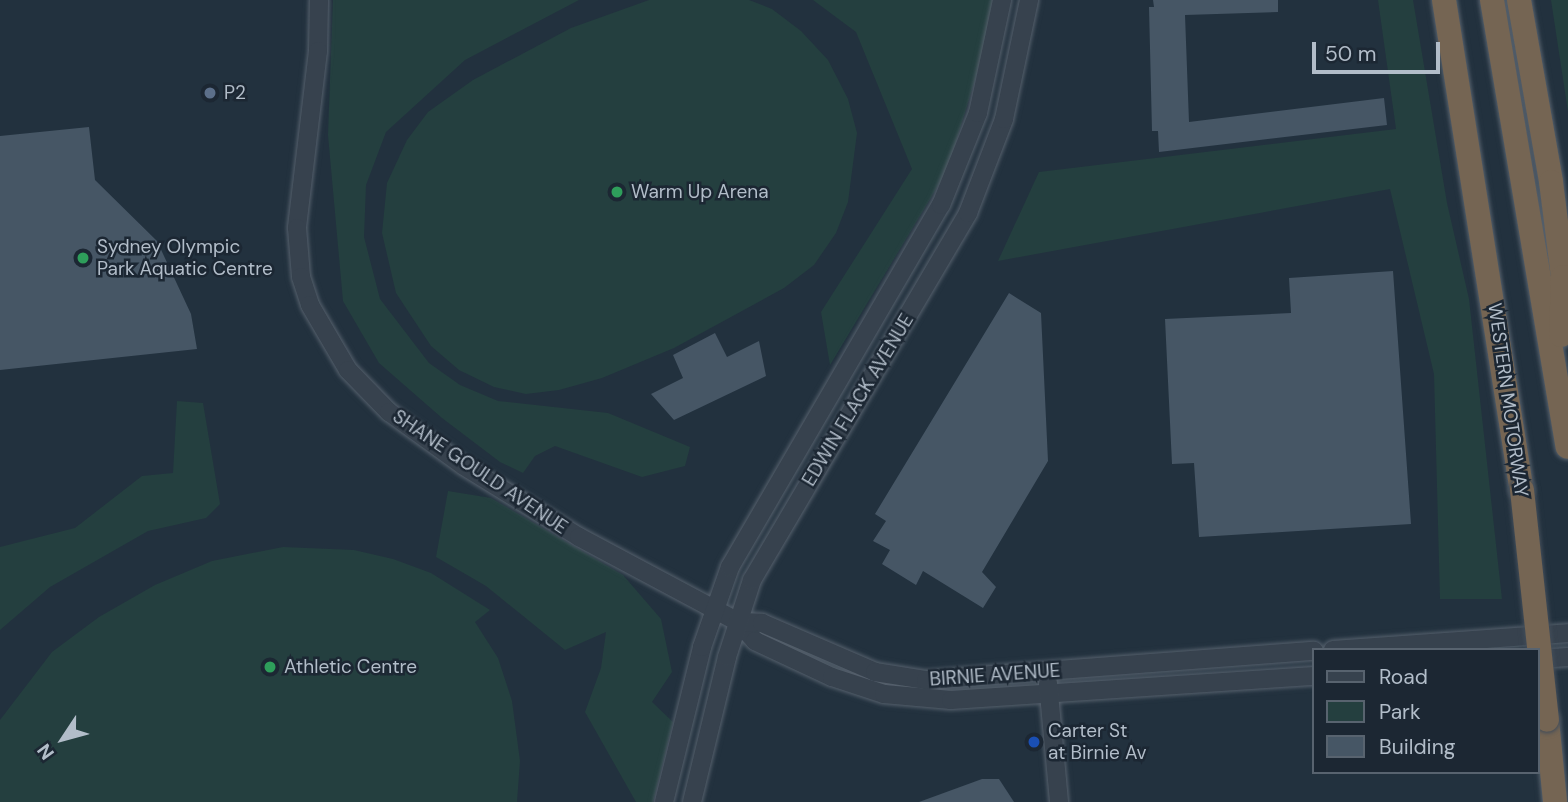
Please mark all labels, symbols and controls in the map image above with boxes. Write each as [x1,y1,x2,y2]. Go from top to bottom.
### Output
scale bar [1316,28,1444,72]
text: 50 m [1325,40,1376,68]
place label: P2 [224,82,246,104]
marker: P2 [202,85,218,101]
place label: Warm Up Arena [631,181,769,203]
marker: Warm Up Arena [609,184,625,200]
place label: Sydney Olympic Park Aquatic Centre [97,236,273,280]
marker: Sydney Olympic Park Aquatic Centre [75,250,91,266]
street label: WESTERN MOTORWAY [1483,302,1533,498]
street label: EDWIN FLACK AVENUE [798,310,918,490]
street label: SHANE GOULD AVENUE [388,405,572,539]
legend [1312,648,1540,774]
place label: Athletic Centre [284,656,417,678]
marker: Athletic Centre [262,659,278,675]
street label: BIRNIE AVENUE [929,659,1061,691]
text: Road [1379,663,1428,691]
text: Park [1379,698,1420,726]
north arrow [28,704,98,774]
place label: Carter St at Birnie Av [1048,720,1147,764]
text: Building [1379,733,1455,761]
marker: Carter St at Birnie Av [1026,734,1042,750]
text: N [31,739,60,765]

